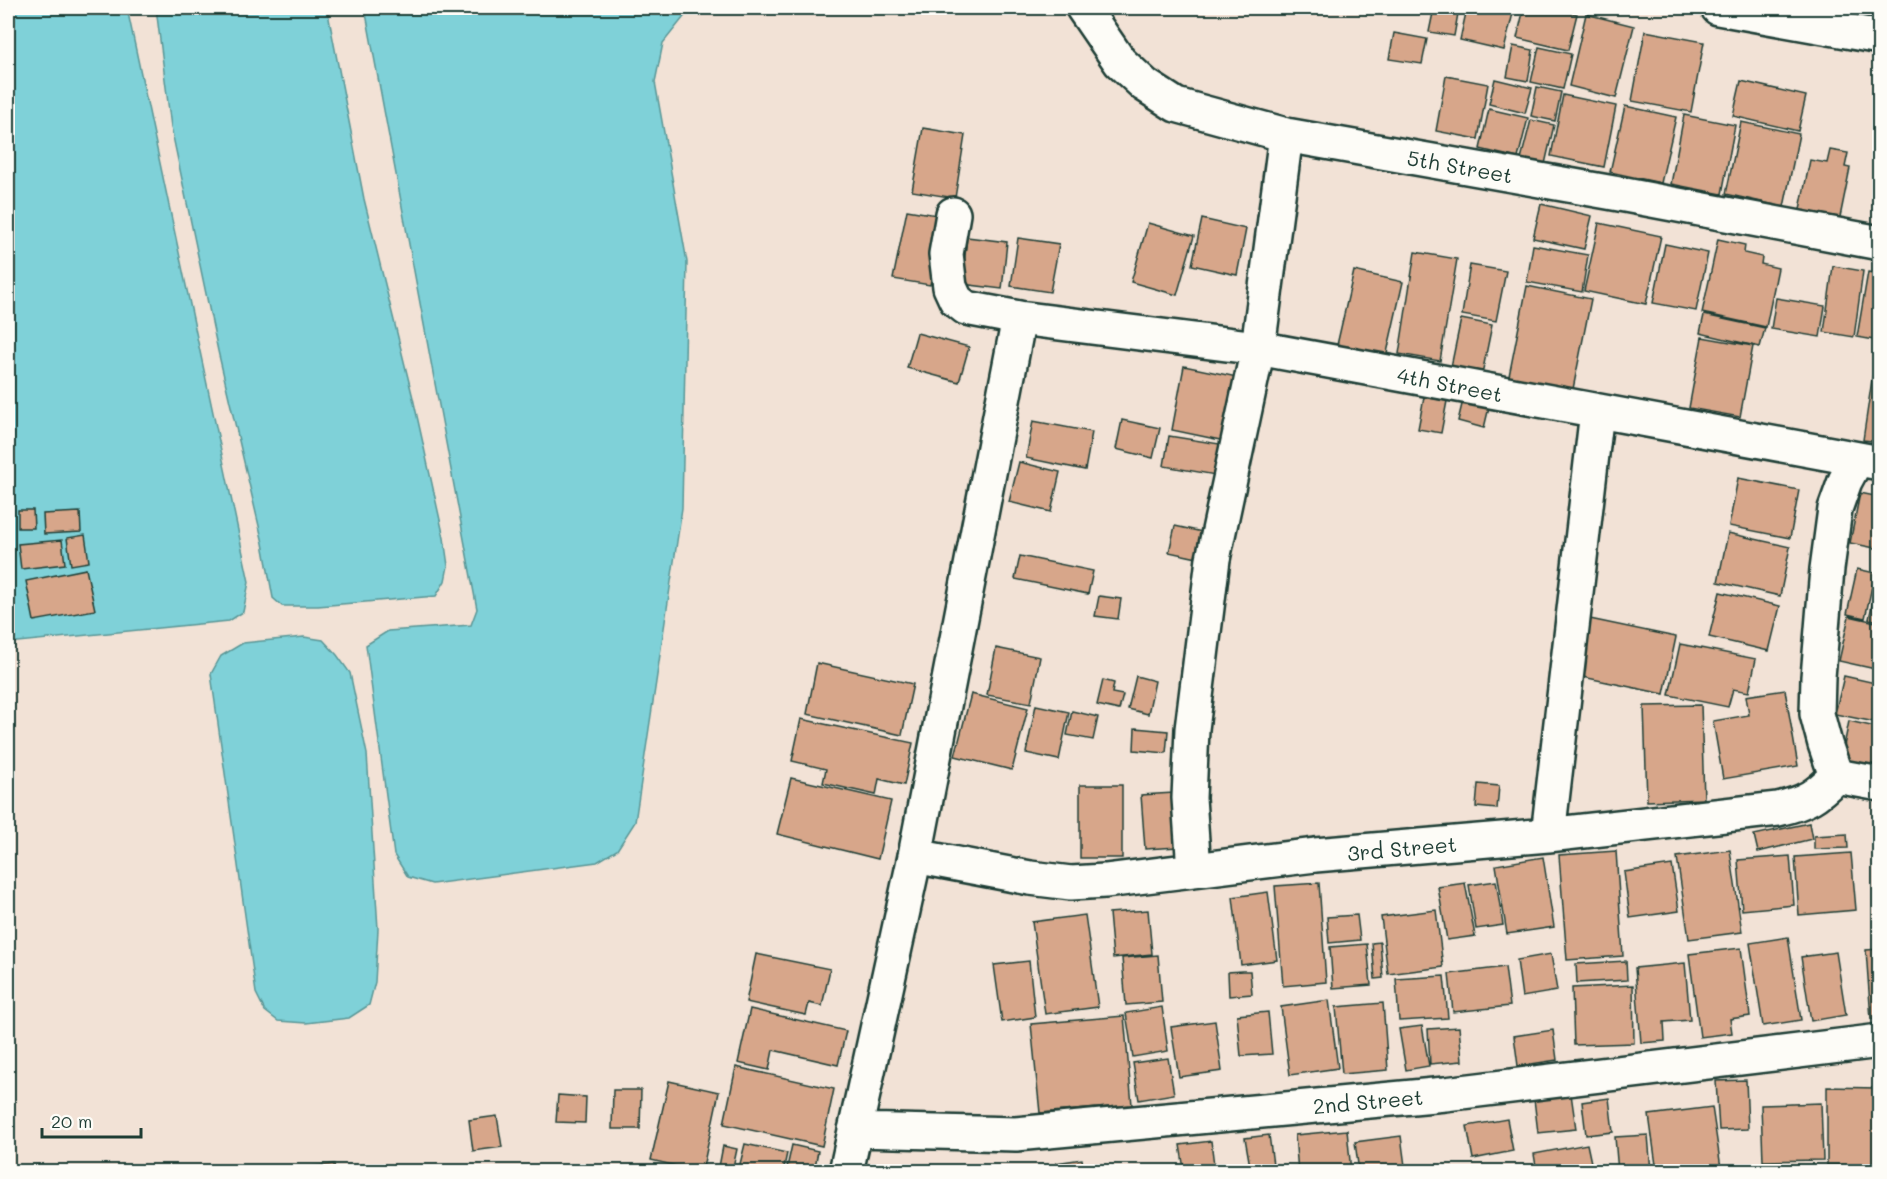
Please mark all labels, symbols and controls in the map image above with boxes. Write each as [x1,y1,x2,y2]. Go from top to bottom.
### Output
street label: 5th Street [1405,143,1515,189]
street label: 4th Street [1395,361,1505,407]
street label: 3rd Street [1346,830,1458,866]
street label: 2nd Street [1312,1083,1424,1119]
scale bar [42,1101,141,1139]
text: 20 m [51,1109,92,1133]

